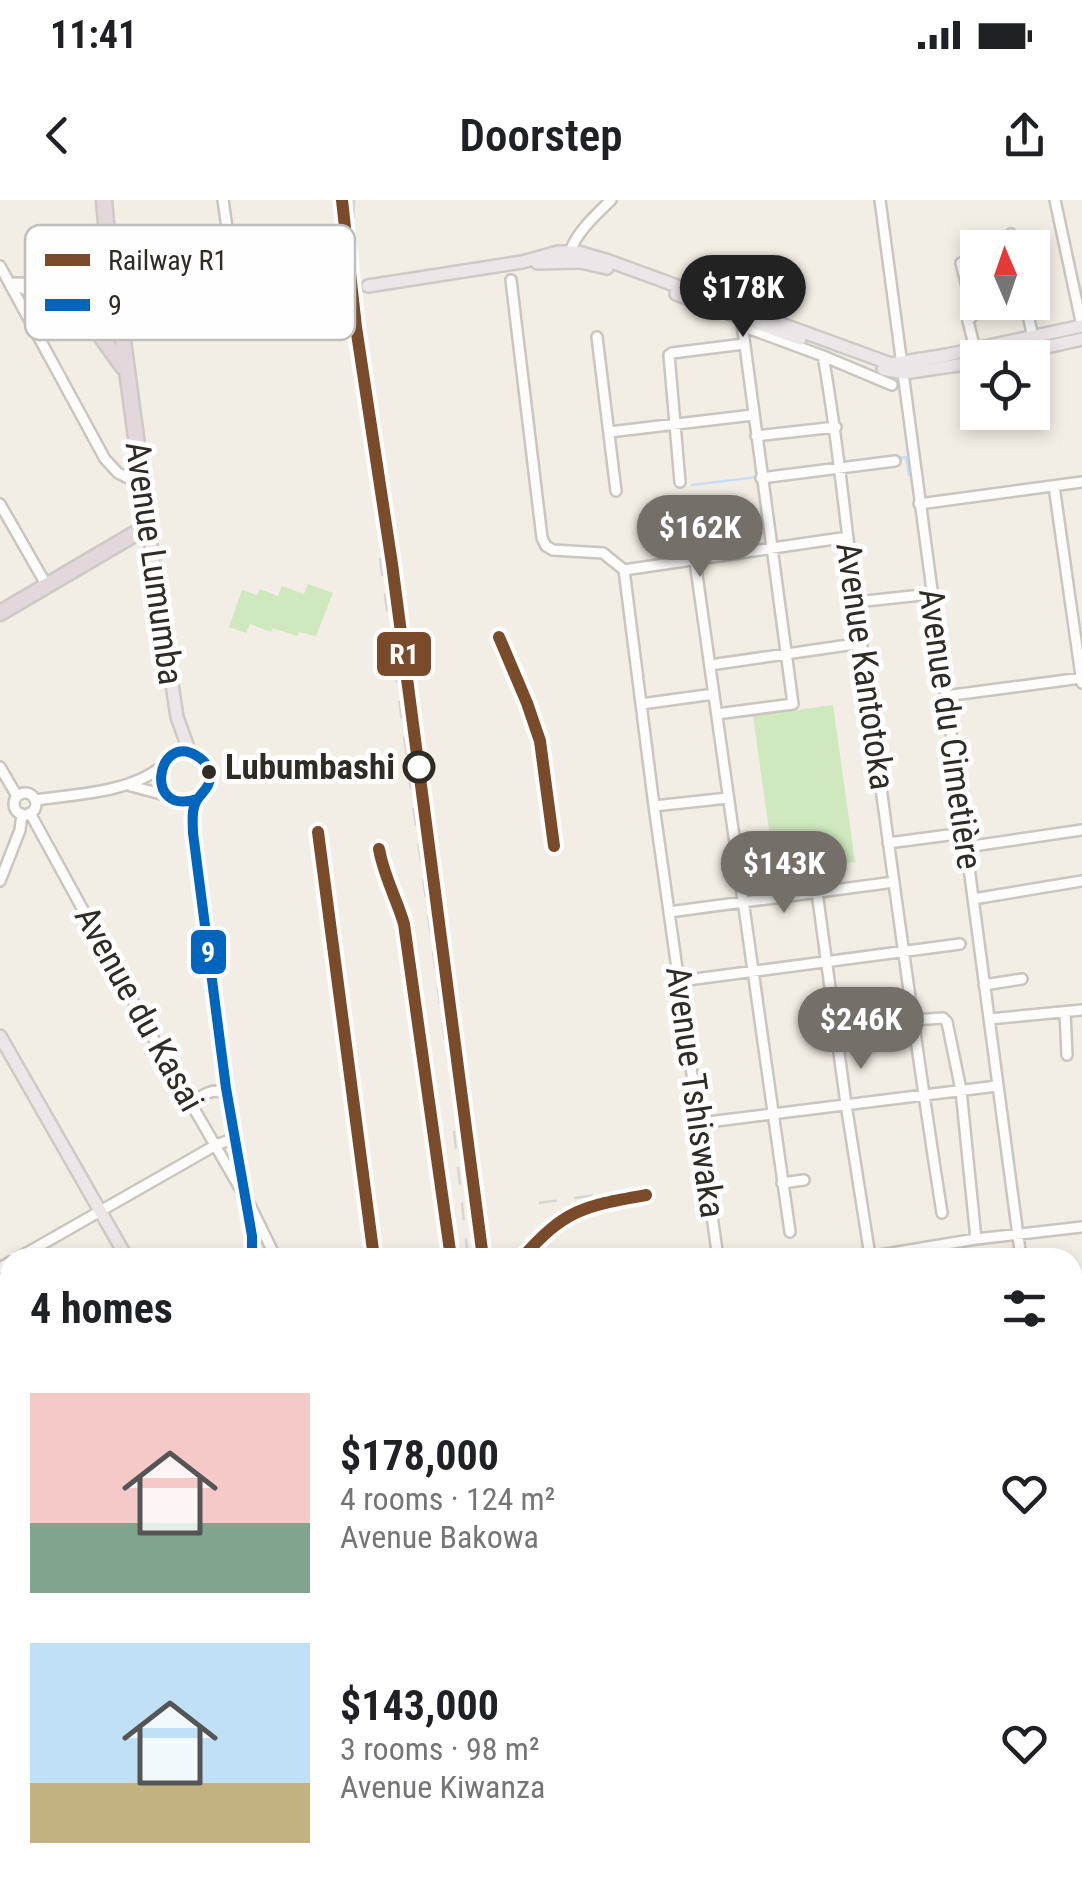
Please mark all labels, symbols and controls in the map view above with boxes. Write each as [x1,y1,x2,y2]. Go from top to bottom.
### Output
text: 11:41 [50,13,137,57]
icon: back [30,108,85,163]
icon: share [997,108,1052,163]
text: Doorstep [460,109,622,162]
legend [25,225,355,340]
north arrow [960,230,1050,320]
map controls [960,230,1050,430]
text: Railway R1 [108,244,227,277]
pin: $178K [673,255,813,340]
text: $178K [702,268,784,306]
text: 9 [108,289,122,322]
button: locate [960,340,1050,430]
street label: Avenue Lumumba [117,439,191,687]
pin: $162K [630,495,770,580]
text: $162K [659,508,741,546]
street label: Avenue Kantotoka [827,540,903,792]
street label: Avenue du Cimetière [910,586,990,872]
line badge: R1 [375,630,433,678]
text: R1 [389,638,419,671]
place label: Lubumbashi [225,747,395,788]
marker: Lubumbashi [404,752,434,782]
unlabelled marker [199,762,219,782]
pin: $143K [714,831,854,916]
text: $143K [743,844,825,882]
street label: Avenue du Kasai [66,899,212,1119]
line badge: 9 [189,928,228,976]
text: 9 [201,936,215,969]
street label: Avenue Tshiswaka [657,964,733,1220]
pin: $246K [791,987,931,1072]
text: $246K [820,1000,902,1038]
icon: filters [997,1281,1052,1336]
text: 4 homes [30,1284,173,1333]
text: $178,000 [340,1431,499,1480]
icon: home [110,1433,230,1553]
icon: heart [997,1466,1052,1521]
text: 4 rooms · 124 m² [340,1480,555,1518]
text: Avenue Bakowa [340,1518,539,1556]
text: $143,000 [340,1681,499,1730]
icon: home [110,1683,230,1803]
icon: heart [997,1716,1052,1771]
text: 3 rooms · 98 m² [340,1730,539,1768]
text: Avenue Kiwanza [340,1768,545,1806]

